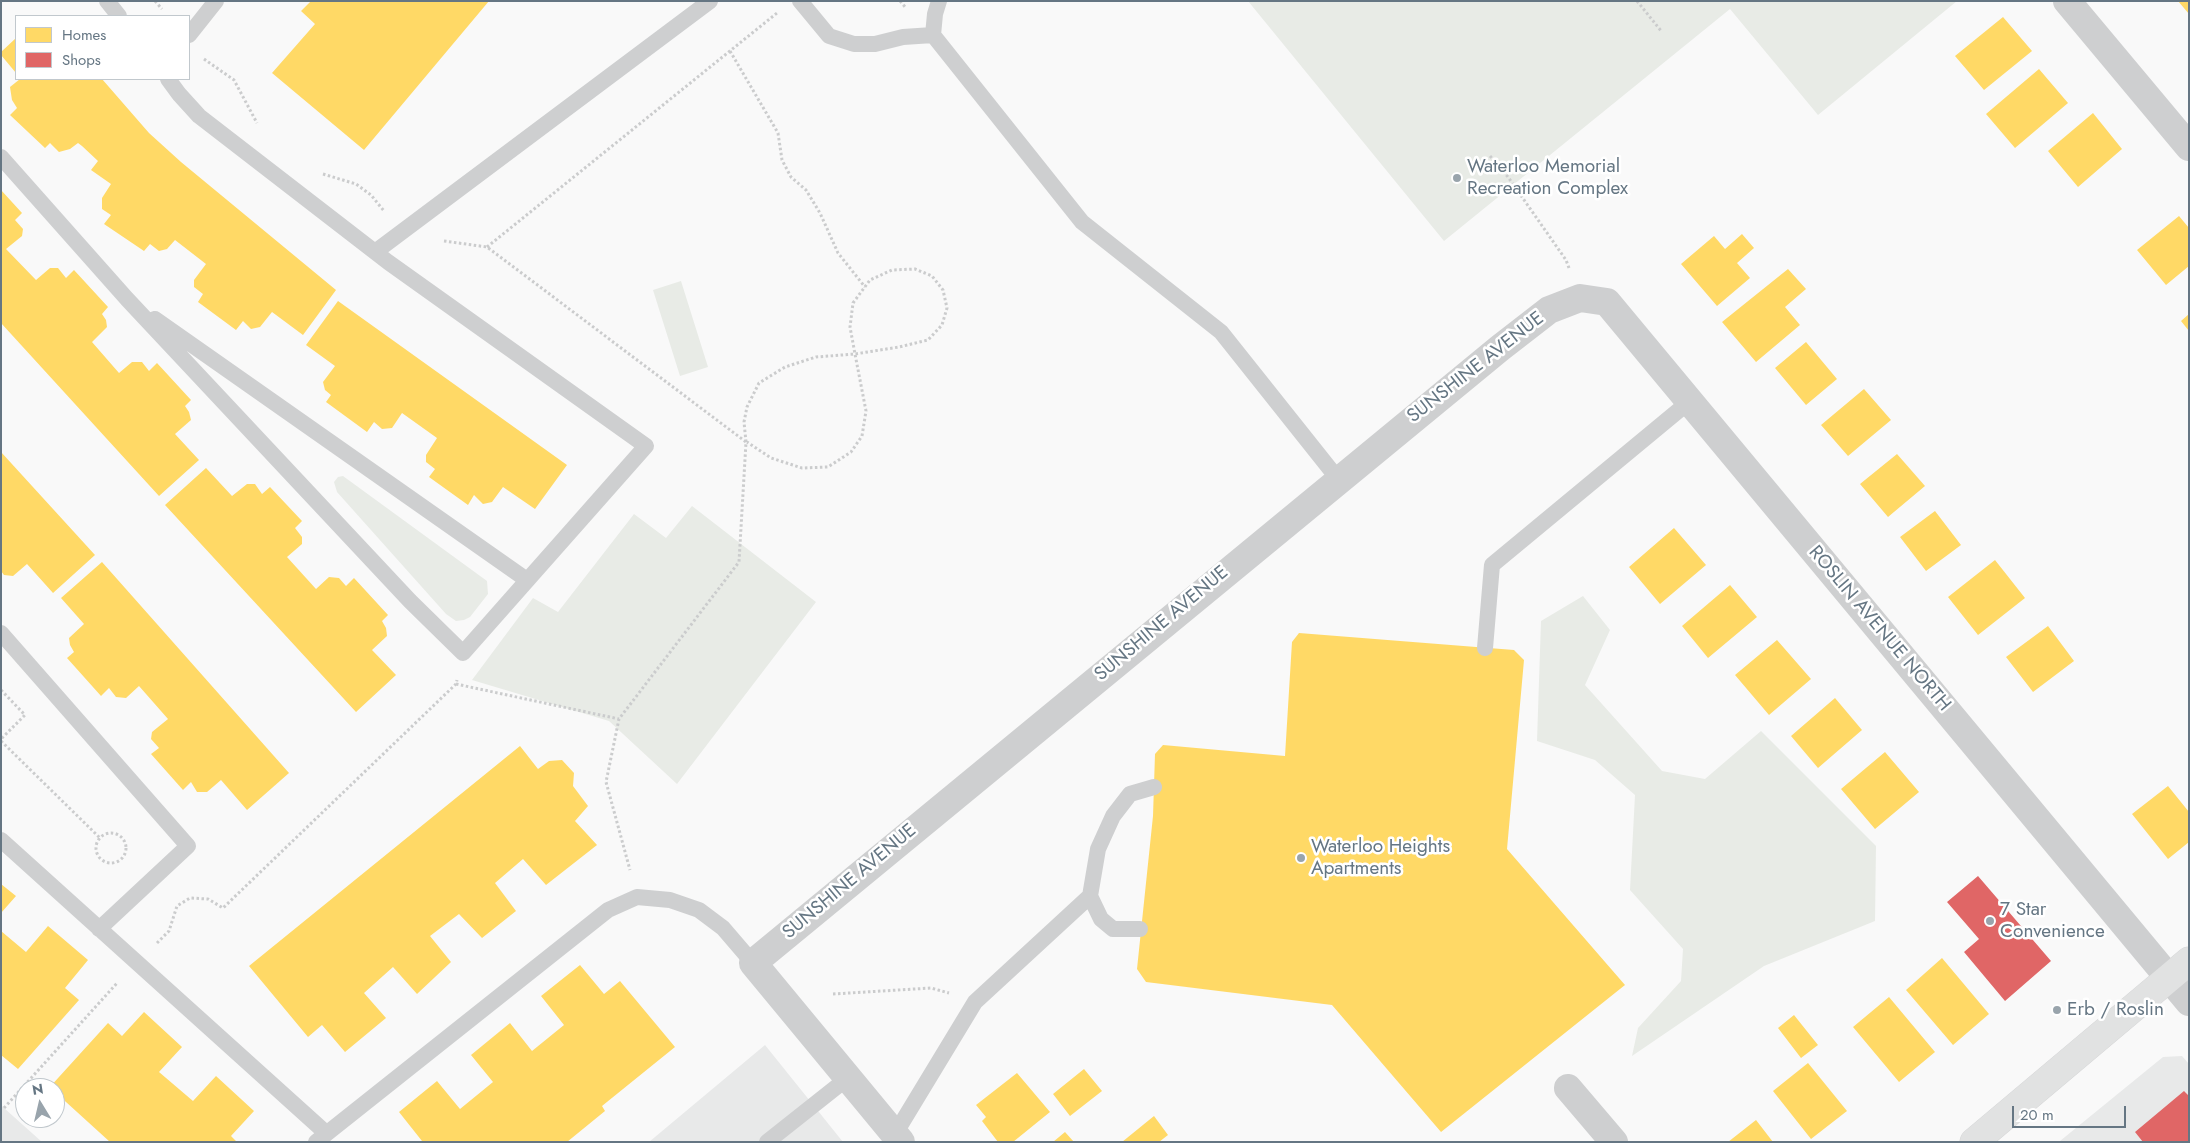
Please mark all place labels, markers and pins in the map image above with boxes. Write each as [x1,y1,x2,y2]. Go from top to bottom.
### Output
place label: Waterloo Memorial Recreation Complex [1467,156,1628,200]
marker: Waterloo Memorial Recreation Complex [1451,172,1463,184]
place label: Waterloo Heights Apartments [1311,836,1450,880]
marker: Waterloo Heights Apartments [1295,852,1307,864]
place label: 7 Star Convenience [2000,899,2105,943]
marker: 7 Star Convenience [1984,915,1996,927]
place label: Erb / Roslin [2067,999,2164,1021]
marker: Erb / Roslin [2051,1004,2063,1016]

